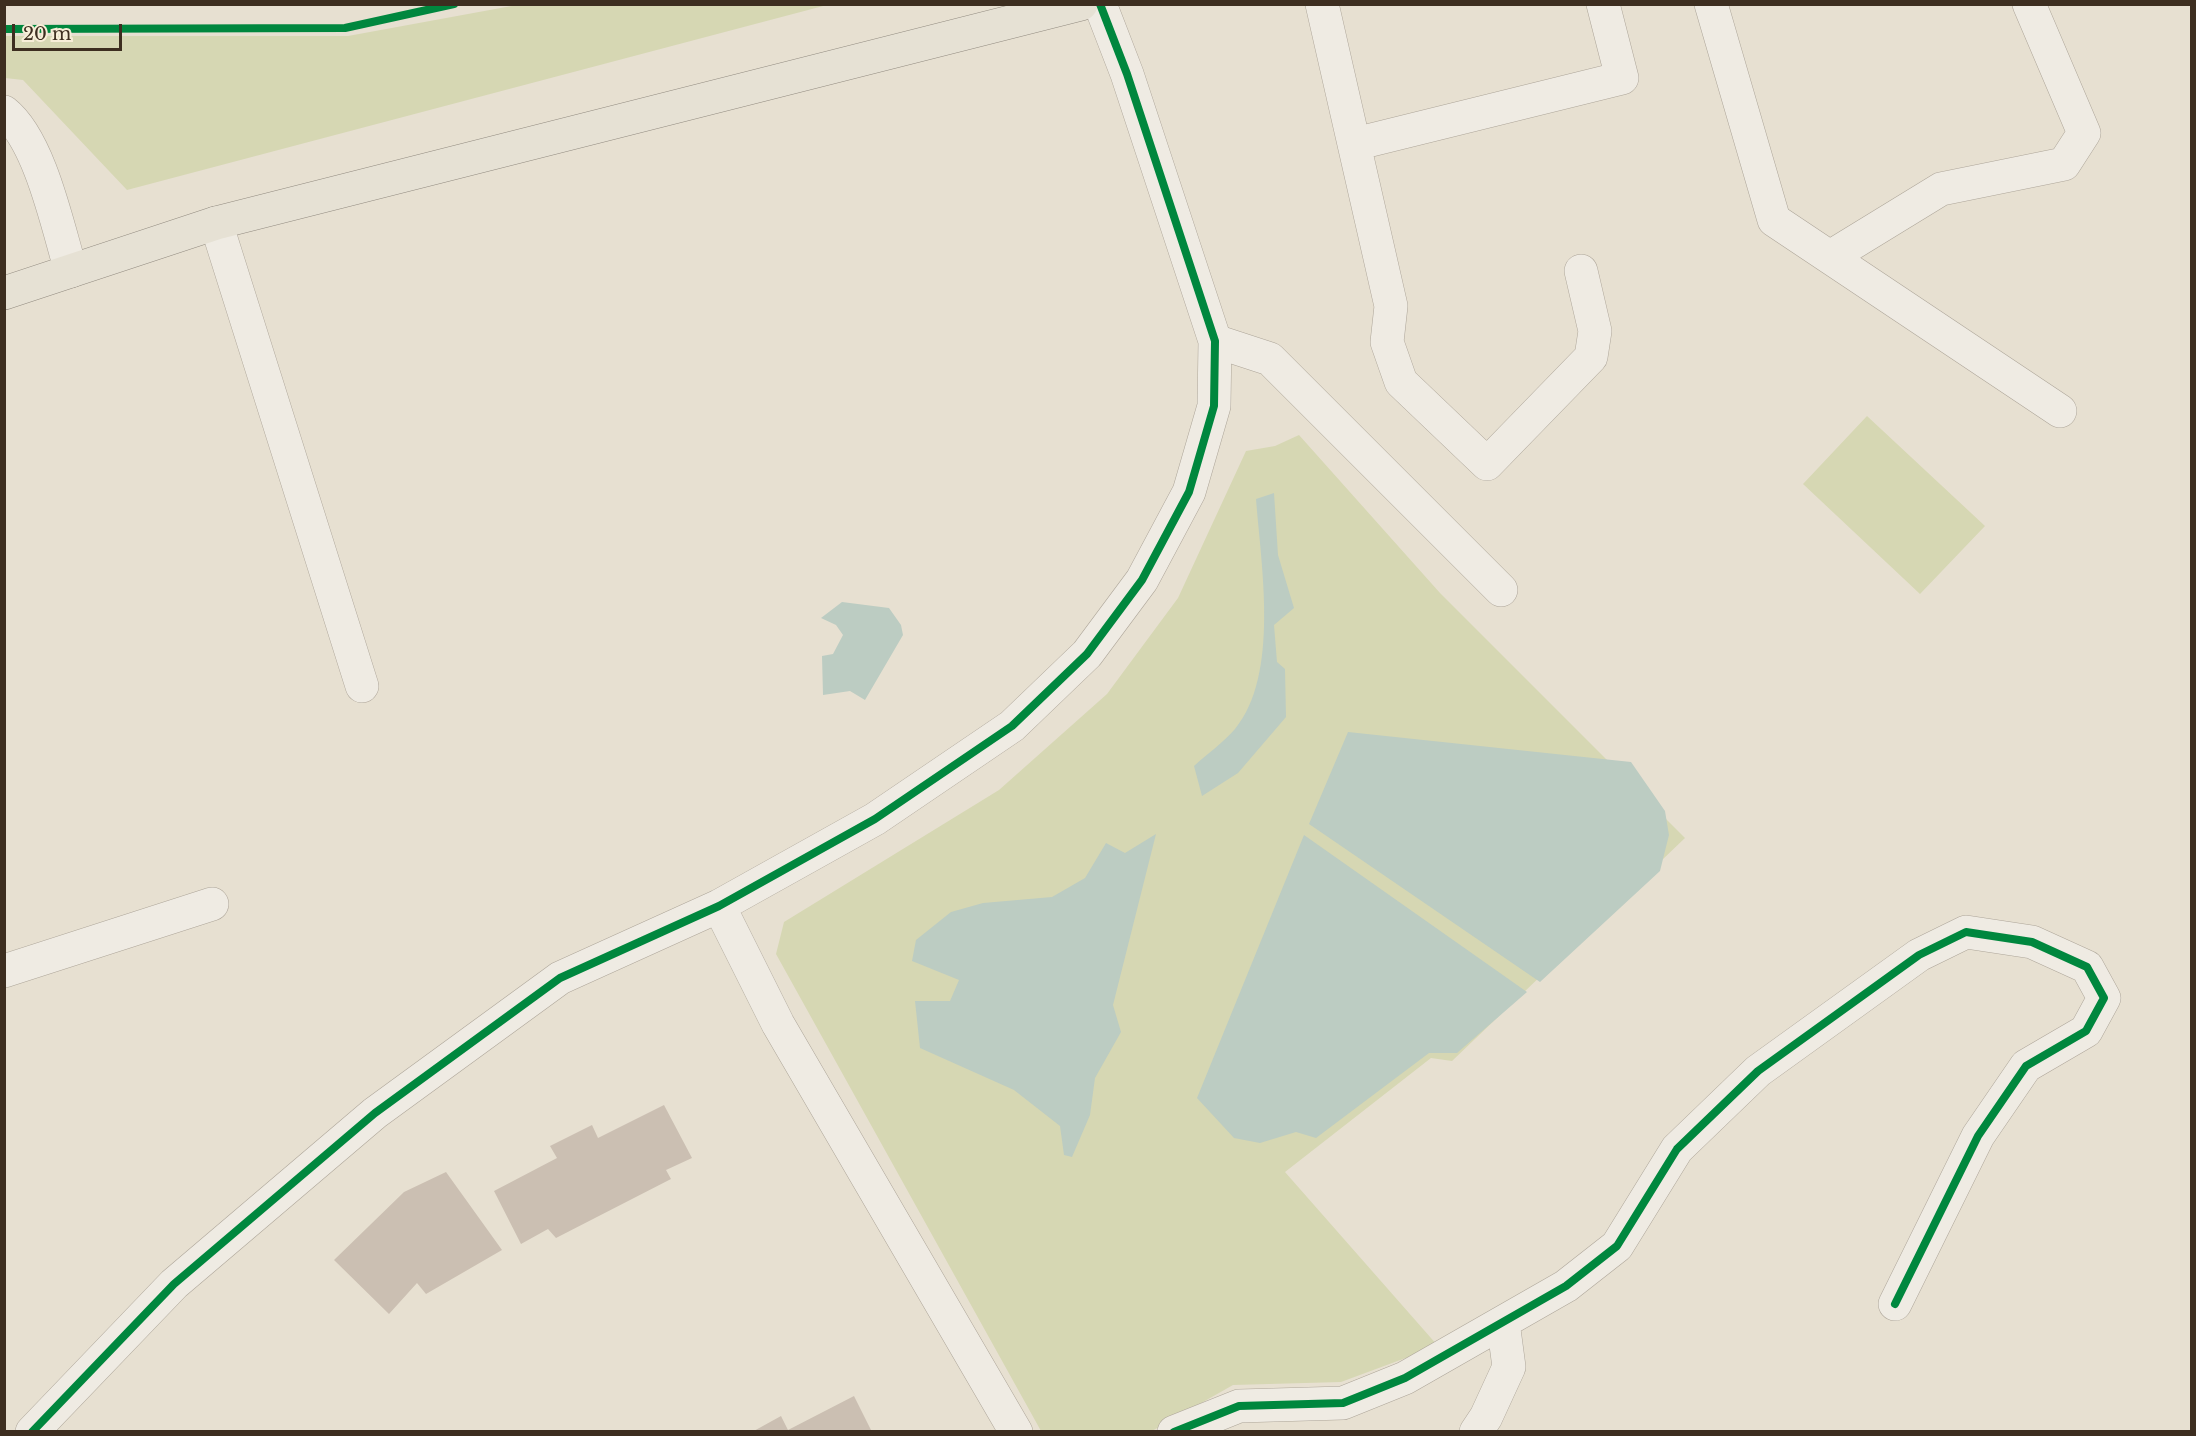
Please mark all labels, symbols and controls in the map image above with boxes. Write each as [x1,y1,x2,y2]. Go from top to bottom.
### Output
scale bar [15,12,124,50]
text: 20 m [23,23,71,45]

